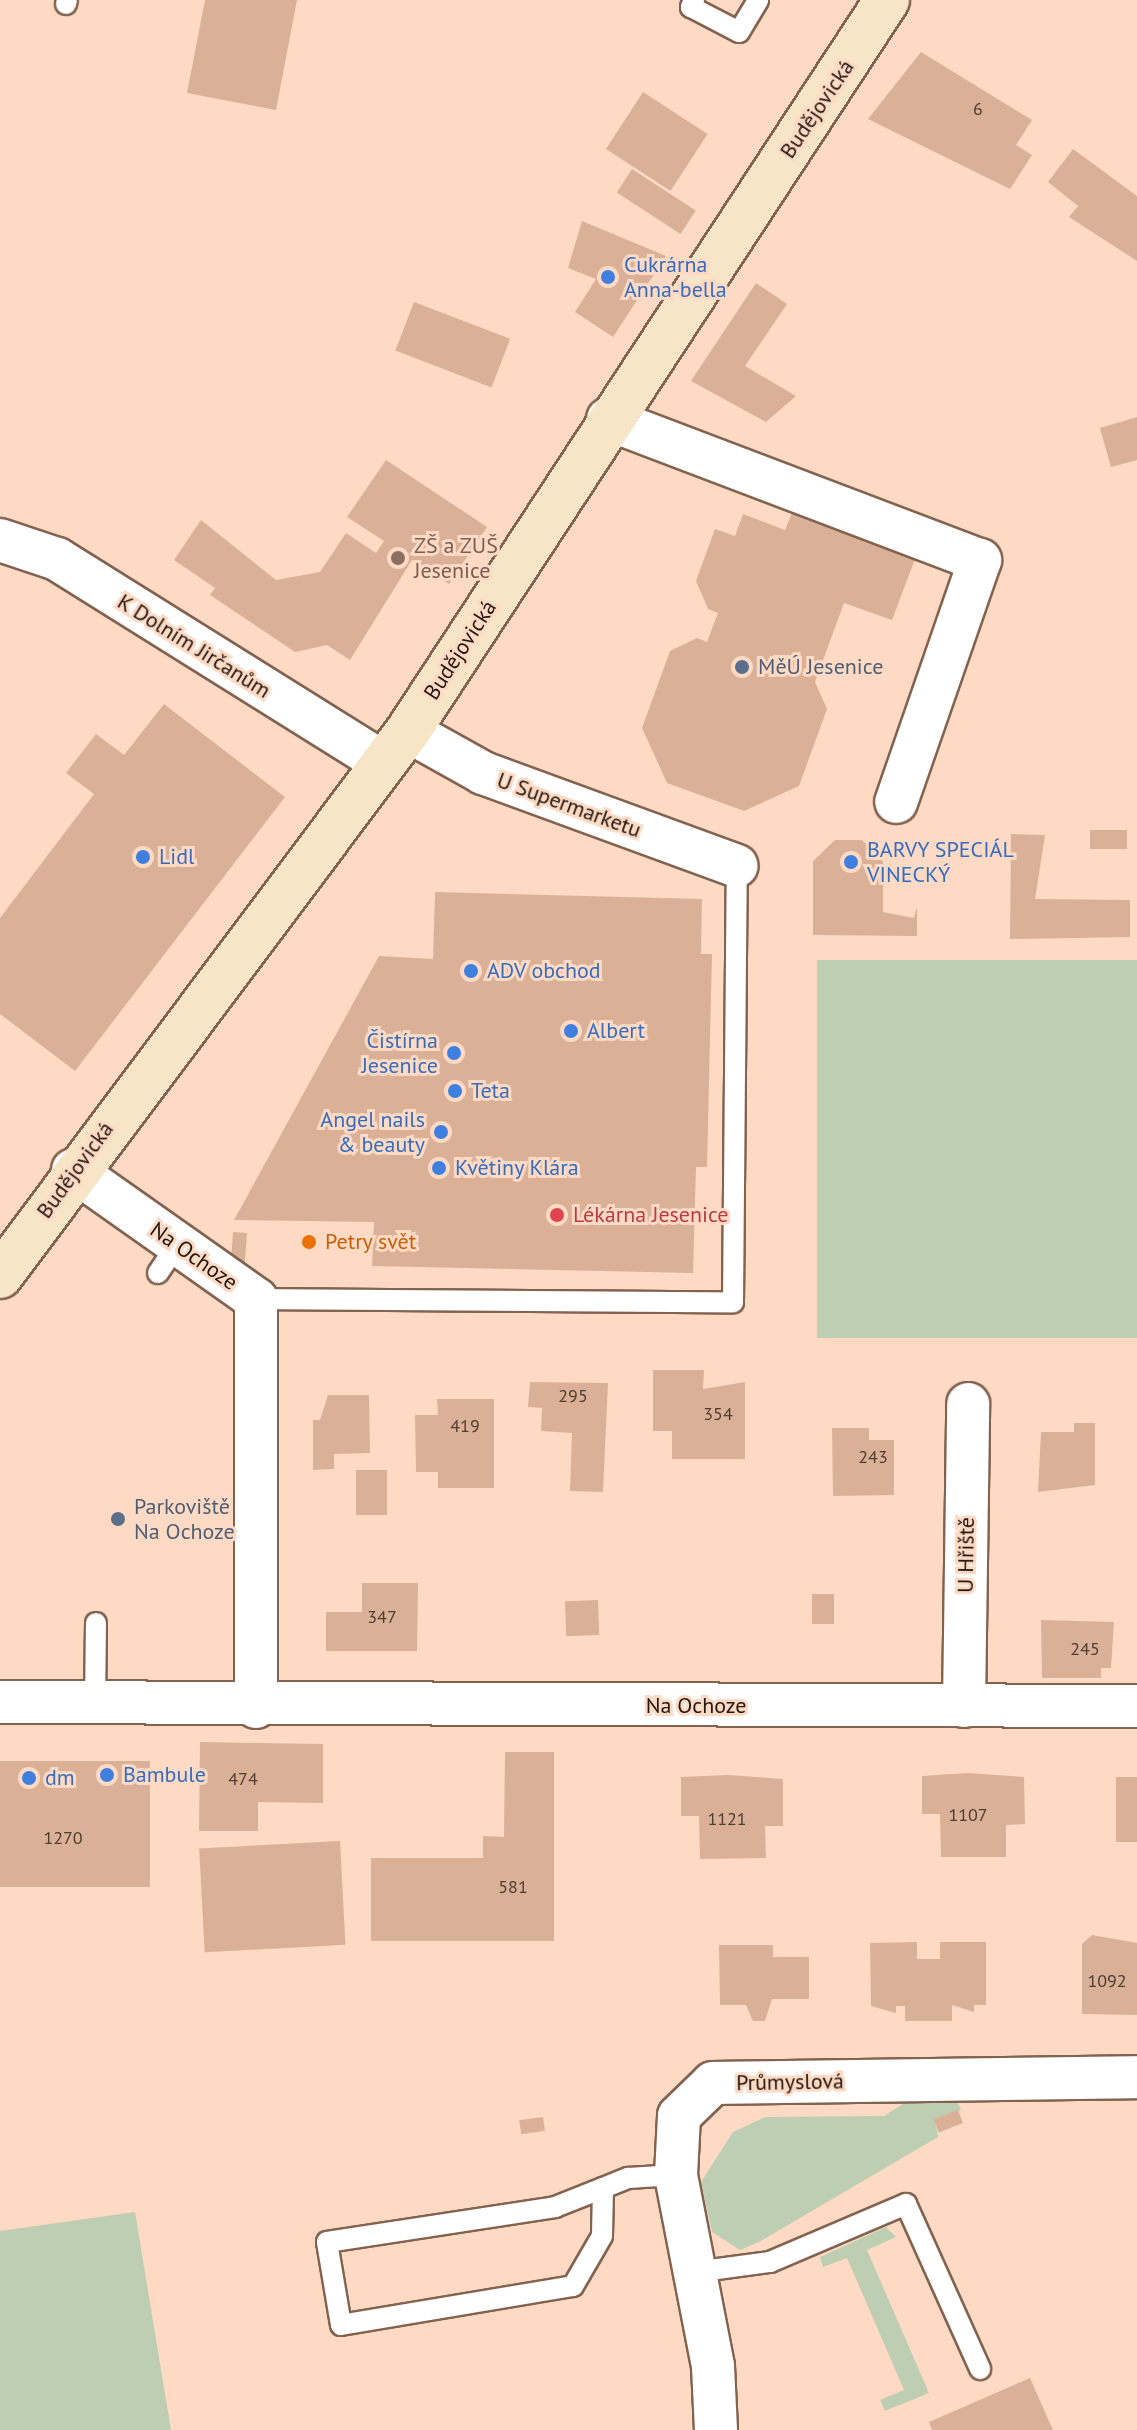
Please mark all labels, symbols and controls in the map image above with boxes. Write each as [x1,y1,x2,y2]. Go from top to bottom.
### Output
street label: Budějovická [774,55,860,163]
house number: 6 [973,98,983,120]
place label: Cukrárna Anna-bella [624,251,727,302]
marker: Cukrárna Anna-bella [599,268,617,286]
place label: ZŠ a ZUŠ Jesenice [414,532,498,584]
marker: ZŠ a ZUŠ Jesenice [389,549,407,567]
street label: K Dolním Jirčanům [112,588,276,704]
street label: Budějovická [418,595,502,705]
place label: MěÚ Jesenice [758,654,883,680]
marker: MěÚ Jesenice [733,658,751,676]
street label: U Supermarketu [493,767,645,843]
place label: BARVY SPECIÁL VINECKÝ [867,836,1014,888]
place label: Lidl [159,844,195,870]
marker: Lidl [134,848,152,866]
marker: BARVY SPECIÁL VINECKÝ [842,853,860,871]
place label: ADV obchod [487,958,601,984]
marker: ADV obchod [462,962,480,980]
place label: Albert [587,1018,645,1044]
marker: Albert [562,1022,580,1040]
place label: Čistírna Jesenice [361,1027,438,1078]
marker: Čistírna Jesenice [445,1044,463,1062]
place label: Teta [471,1078,510,1104]
marker: Teta [446,1082,464,1100]
place label: Angel nails & beauty [320,1106,425,1158]
street label: Budějovická [31,1117,119,1223]
marker: Angel nails & beauty [432,1123,450,1141]
place label: Květiny Klára [455,1155,579,1181]
marker: Květiny Klára [430,1159,448,1177]
place label: Lékárna Jesenice [573,1202,729,1228]
marker: Lékárna Jesenice [548,1206,566,1224]
street label: Na Ochoze [145,1216,243,1296]
place label: Petry svět [325,1229,417,1255]
marker: Petry svět [300,1233,318,1251]
house number: 295 [558,1385,588,1407]
house number: 354 [703,1403,733,1425]
house number: 419 [450,1415,480,1437]
house number: 243 [858,1446,888,1468]
place label: Parkoviště Na Ochoze [134,1493,235,1544]
marker: Parkoviště Na Ochoze [109,1510,127,1528]
street label: U Hřiště [952,1517,980,1593]
house number: 347 [367,1606,397,1628]
house number: 245 [1070,1638,1100,1660]
street label: Na Ochoze [646,1693,746,1719]
place label: Bambule [123,1762,206,1788]
place label: dm [45,1765,75,1791]
marker: Bambule [98,1766,116,1784]
house number: 474 [228,1768,258,1790]
marker: dm [20,1769,38,1787]
house number: 1107 [948,1804,988,1826]
house number: 1121 [707,1808,747,1830]
house number: 1270 [43,1827,83,1849]
house number: 581 [498,1876,528,1898]
house number: 1092 [1087,1970,1127,1992]
street label: Průmyslová [736,2068,844,2096]

